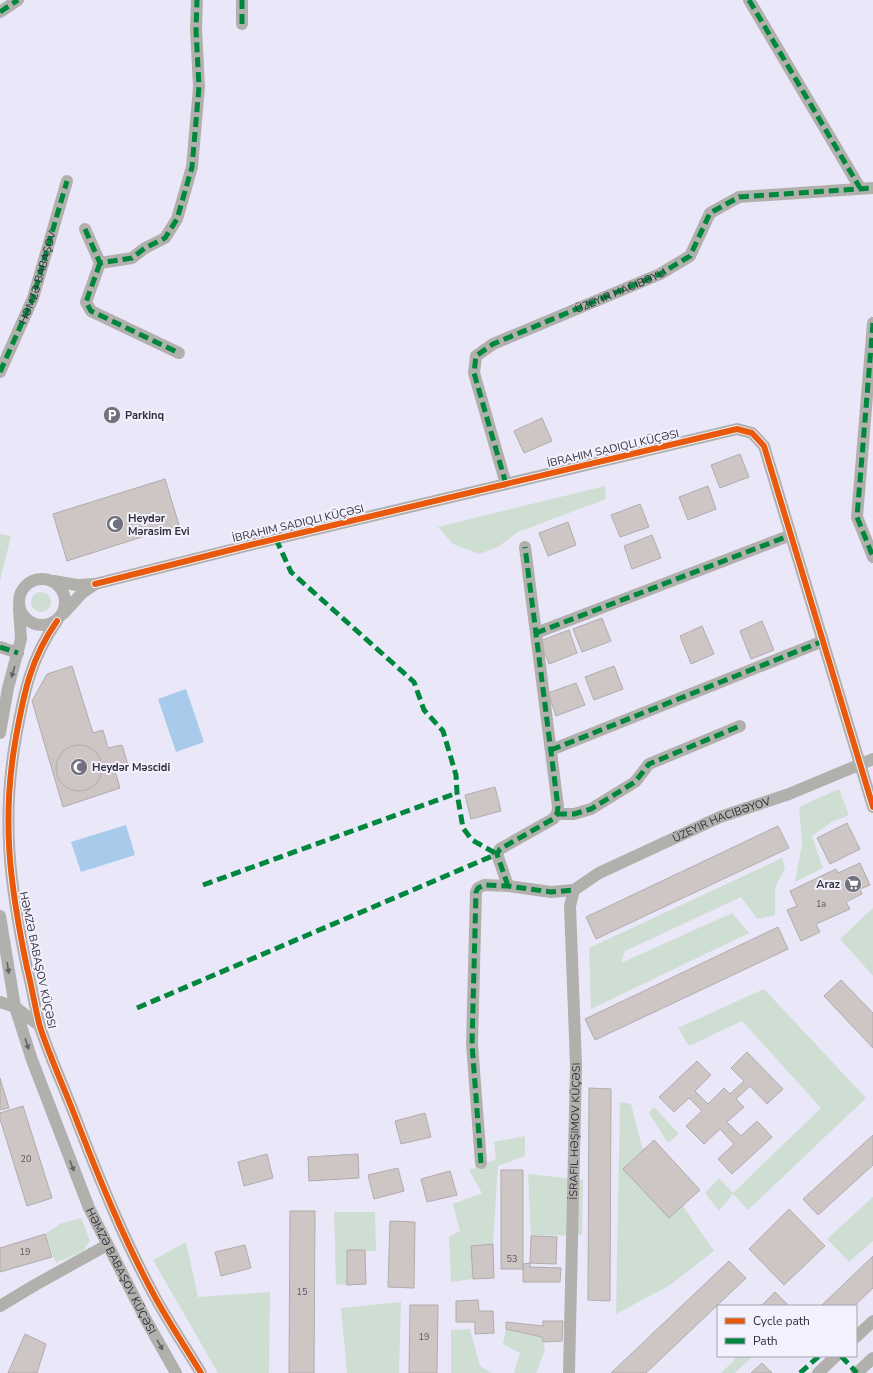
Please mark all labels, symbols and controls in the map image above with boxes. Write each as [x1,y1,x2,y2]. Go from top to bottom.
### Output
street label: HƏMZƏ BABAŞOV [15,229,60,326]
street label: ÜZEYIR HACIBƏYLI [573,265,670,317]
parking icon: Parkinq [102,405,122,425]
place label: Parkinq [125,408,164,423]
street label: İBRAHIM SADIQLI KÜÇƏSI [546,426,680,471]
street label: İBRAHIM SADIQLI KÜÇƏSI [231,501,365,546]
place label: Heydər Mərasim Evi [128,511,190,539]
mosque icon: Heydər Mərasim Evi [105,514,125,534]
one-way arrow [10,666,16,678]
mosque icon: Heydər Məscidi [69,757,89,777]
place label: Heydər Məscidi [92,760,170,775]
street label: ÜZEYIR HACIBƏYOV [670,794,773,846]
supermarket icon: Araz [843,874,863,894]
place label: Araz [816,877,840,892]
street label: HƏMZƏ BABAŞOV KÜÇƏSI [16,890,59,1030]
house number: 1a [816,898,826,910]
one-way arrow [6,962,12,974]
one-way arrow [24,1038,30,1050]
street label: İSRAFIL HƏŞIMOV KÜÇƏSI [566,1062,584,1200]
house number: 20 [21,1153,31,1165]
one-way arrow [70,1160,76,1172]
street label: HƏMZƏ BABAŞOV KÜÇƏSI [82,1205,159,1337]
house number: 19 [20,1246,30,1258]
house number: 53 [507,1253,517,1265]
house number: 15 [297,1286,307,1298]
legend [717,1305,857,1357]
text: Cycle path [753,1313,810,1329]
house number: 19 [419,1331,429,1343]
text: Path [753,1333,778,1349]
one-way arrow [157,1339,164,1351]

